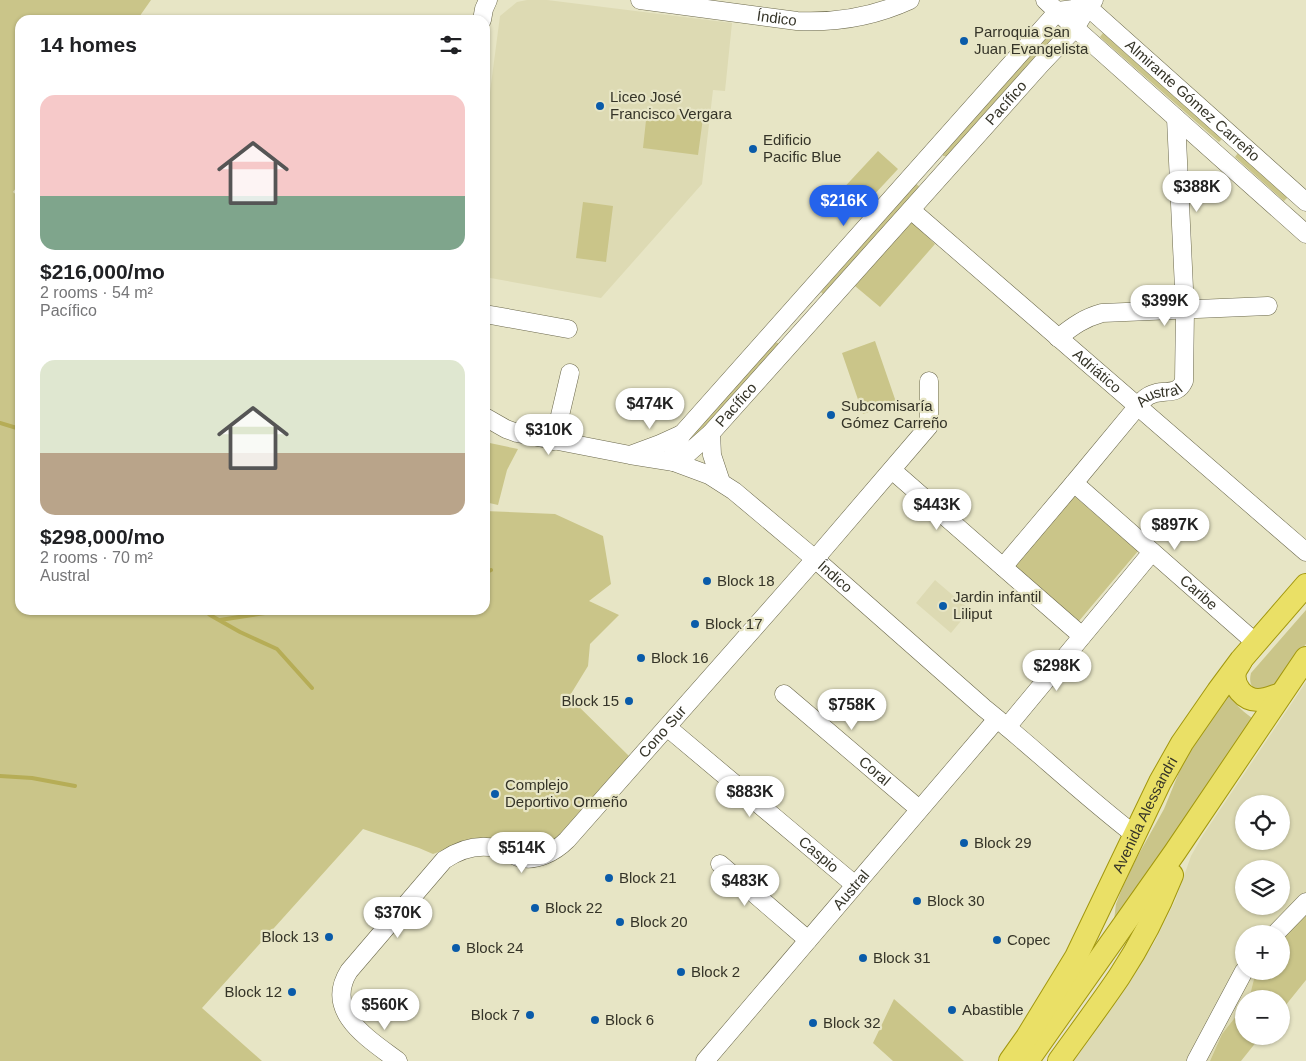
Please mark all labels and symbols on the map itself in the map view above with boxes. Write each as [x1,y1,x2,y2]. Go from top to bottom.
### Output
street label: Índico [756,7,798,29]
place label: Parroquia San Juan Evangelista [974,23,1089,57]
marker: Parroquia San Juan Evangelista [958,35,970,47]
street label: Almirante Gómez Carreño [1122,36,1264,165]
street label: Pacífico [982,77,1030,128]
place label: Liceo José Francisco Vergara [610,88,732,122]
marker: Liceo José Francisco Vergara [594,100,606,112]
place label: Edificio Pacific Blue [763,131,841,165]
marker: Edificio Pacific Blue [747,143,759,155]
pin: $388K [1162,170,1232,213]
pin: $216K [809,184,879,227]
pin: $399K [1130,284,1200,327]
street label: Adriático [1070,345,1125,396]
street label: Pacífico [712,379,760,430]
street label: Austral [1132,380,1185,410]
pin: $474K [615,388,685,430]
place label: Subcomisaría Gómez Carreño [841,397,948,431]
marker: Subcomisaría Gómez Carreño [825,409,837,421]
pin: $310K [514,414,584,456]
pin: $443K [902,488,972,531]
pin: $897K [1140,508,1210,551]
street label: Índico [815,557,856,596]
street label: Caribe [1177,571,1221,613]
place label: Block 18 [717,572,775,589]
marker: Block 18 [701,575,713,587]
place label: Jardin infantil Liliput [953,588,1041,622]
marker: Jardin infantil Liliput [937,600,949,612]
place label: Block 17 [705,615,763,632]
marker: Block 17 [689,618,701,630]
place label: Block 16 [651,649,709,666]
pin: $298K [1022,650,1092,692]
marker: Block 16 [635,652,647,664]
pin: $758K [817,688,887,731]
place label: Block 15 [561,692,619,709]
marker: Block 15 [623,695,635,707]
street label: Cono Sur [635,702,689,761]
street label: Coral [856,753,894,789]
street label: Avenida Alessandri [1109,754,1180,876]
place label: Complejo Deportivo Ormeño [505,776,628,810]
pin: $883K [715,776,785,818]
marker: Complejo Deportivo Ormeño [489,788,501,800]
pin: $514K [487,832,557,874]
street label: Caspio [796,832,842,876]
place label: Block 29 [974,834,1032,851]
marker: Block 29 [958,837,970,849]
pin: $483K [710,864,780,907]
street label: Austral [829,866,872,913]
place label: Block 21 [619,869,677,886]
marker: Block 21 [603,872,615,884]
place label: Block 30 [927,892,985,909]
marker: Block 30 [911,895,923,907]
pin: $370K [363,896,433,939]
place label: Block 22 [545,899,603,916]
marker: Block 22 [529,902,541,914]
place label: Block 20 [630,913,688,930]
marker: Block 20 [614,916,626,928]
place label: Block 13 [261,928,319,945]
marker: Block 13 [323,931,335,943]
place label: Copec [1007,931,1051,948]
marker: Copec [991,934,1003,946]
place label: Block 24 [466,939,524,956]
marker: Block 24 [450,942,462,954]
place label: Block 31 [873,949,931,966]
marker: Block 31 [857,952,869,964]
place label: Block 2 [691,963,740,980]
marker: Block 2 [675,966,687,978]
place label: Block 12 [224,983,282,1000]
marker: Block 12 [286,986,298,998]
pin: $560K [350,988,420,1031]
place label: Abastible [962,1001,1024,1018]
marker: Abastible [946,1004,958,1016]
place label: Block 7 [471,1006,520,1023]
marker: Block 7 [524,1009,536,1021]
place label: Block 6 [605,1011,654,1028]
marker: Block 6 [589,1014,601,1026]
place label: Block 32 [823,1014,881,1031]
marker: Block 32 [807,1017,819,1029]

